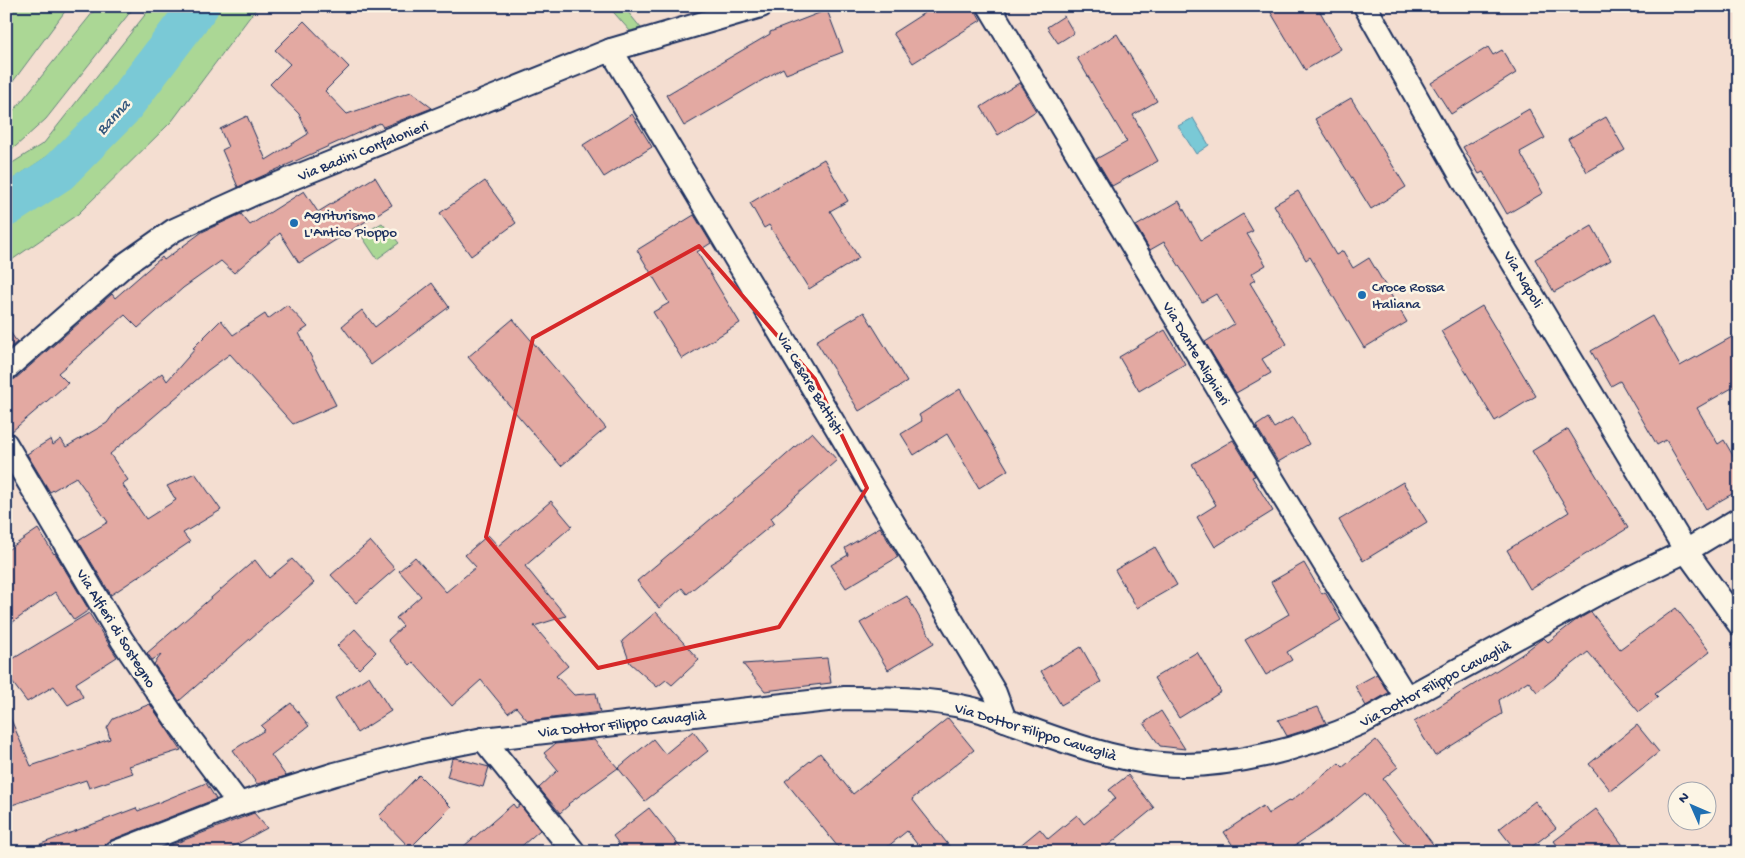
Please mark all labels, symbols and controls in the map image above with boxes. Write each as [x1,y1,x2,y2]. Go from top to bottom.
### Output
water label: Banna [94,96,136,140]
street label: Via Badini Confalonieri [295,117,432,187]
place label: Agriturismo L'Antico Pioppo [304,207,397,242]
marker: Agriturismo L'Antico Pioppo [288,217,300,229]
street label: Via Napoli [1498,247,1546,312]
place label: Croce Rossa Italiana [1372,279,1445,314]
marker: Croce Rossa Italiana [1356,289,1368,301]
street label: Via Dante Alighieri [1157,298,1233,409]
street label: Via Cesare Battisti [771,329,847,438]
street label: Via Alfieri di Sostegno [71,566,159,692]
street label: Via Dottor Filippo Cavaglià [1357,637,1515,733]
street label: Via Dottor Filippo Cavaglià [951,699,1119,766]
street label: Via Dottor Filippo Cavaglià [537,707,708,743]
north arrow [1668,780,1718,830]
text: N [1675,789,1694,808]

